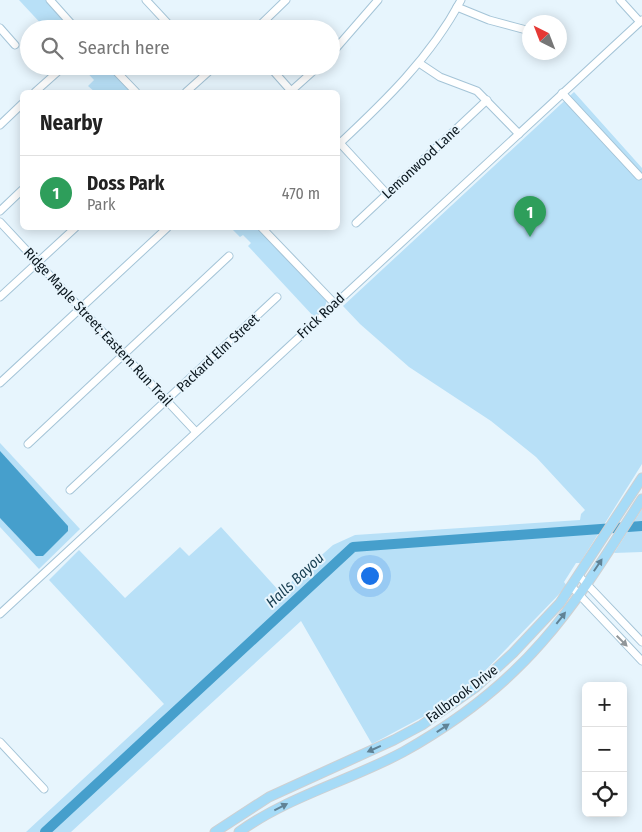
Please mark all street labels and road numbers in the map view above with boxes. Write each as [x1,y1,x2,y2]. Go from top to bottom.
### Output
street label: Lemonwood Lane [379,122,464,202]
street label: Ridge Maple Street; Eastern Run Trail [20,244,176,410]
street label: Frick Road [294,290,348,342]
street label: Packard Elm Street [173,310,263,396]
street label: Fallbrook Drive [423,661,501,727]

